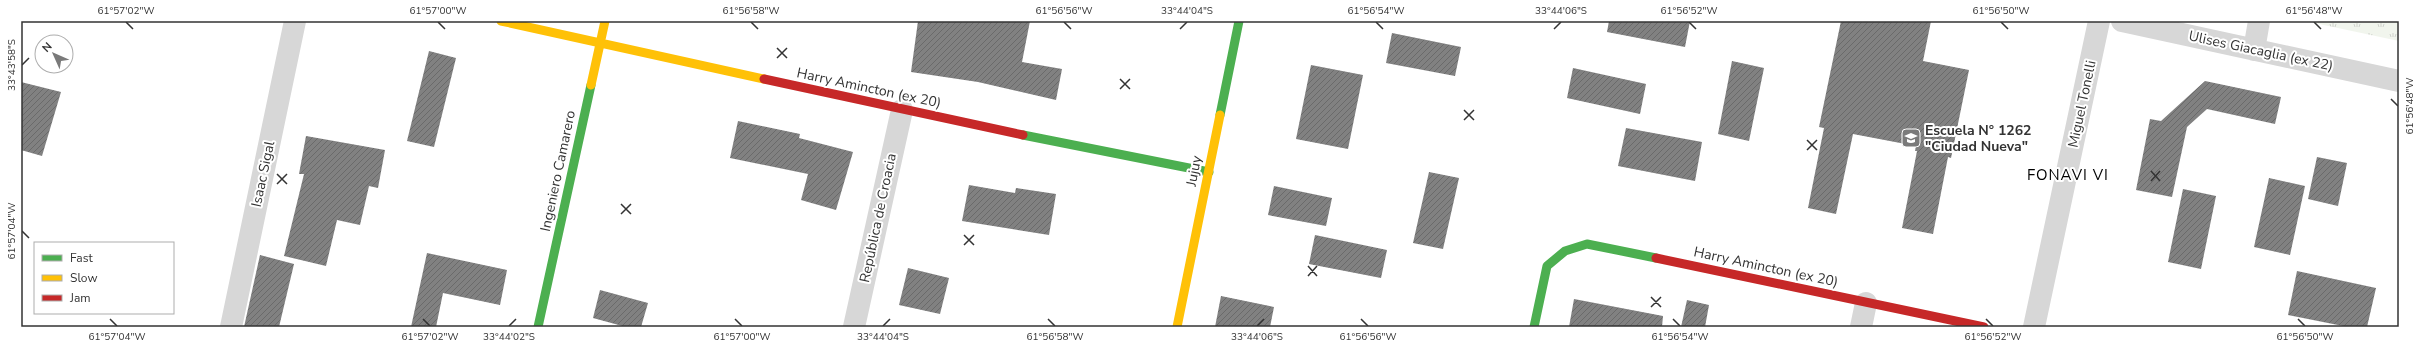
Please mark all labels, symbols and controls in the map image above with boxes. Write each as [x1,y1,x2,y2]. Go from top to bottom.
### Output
text: 61°57'02"W [98,4,154,18]
text: 61°57'00"W [410,4,466,18]
text: 61°56'58"W [723,4,779,18]
text: 61°56'56"W [1036,4,1092,18]
text: 33°44'04"S [1161,4,1213,18]
text: 61°56'54"W [1348,4,1404,18]
text: 33°44'06"S [1535,4,1587,18]
text: 61°56'52"W [1661,4,1717,18]
text: 61°56'50"W [1973,4,2029,18]
text: 61°56'48"W [2286,4,2342,18]
street label: Ulises Giacaglia (ex 22) [2187,26,2335,76]
north arrow [34,34,74,74]
text: 33°43'58"S [5,39,19,91]
text: N [39,39,55,55]
street label: Miguel Tonelli [2064,59,2100,149]
street label: Harry Amincton (ex 20) [795,63,943,113]
text: 61°56'48"W [2403,78,2417,134]
street label: Ingeniero Camarero [536,109,580,233]
place label: Escuela N° 1262 "Ciudad Nueva" [1925,121,2031,156]
school or university icon: Escuela N° 1262 "Ciudad Nueva" [1900,127,1922,149]
street label: Isaac Sigal [247,138,279,209]
street label: República de Croacia [855,152,901,284]
street label: Jujuy [1182,153,1206,189]
district label: FONAVI VI [2027,165,2109,185]
text: 61°57'04"W [5,203,19,259]
legend [34,242,174,314]
street label: Harry Amincton (ex 20) [1692,242,1840,292]
text: Fast [70,250,93,266]
text: Slow [70,270,98,286]
text: Jam [69,290,91,306]
text: 61°57'04"W [89,330,145,344]
text: 61°57'02"W [402,330,458,344]
text: 33°44'02"S [483,330,535,344]
text: 61°57'00"W [714,330,770,344]
text: 33°44'04"S [857,330,909,344]
text: 61°56'58"W [1027,330,1083,344]
text: 33°44'06"S [1231,330,1283,344]
text: 61°56'56"W [1340,330,1396,344]
text: 61°56'54"W [1652,330,1708,344]
text: 61°56'52"W [1965,330,2021,344]
text: 61°56'50"W [2277,330,2333,344]

